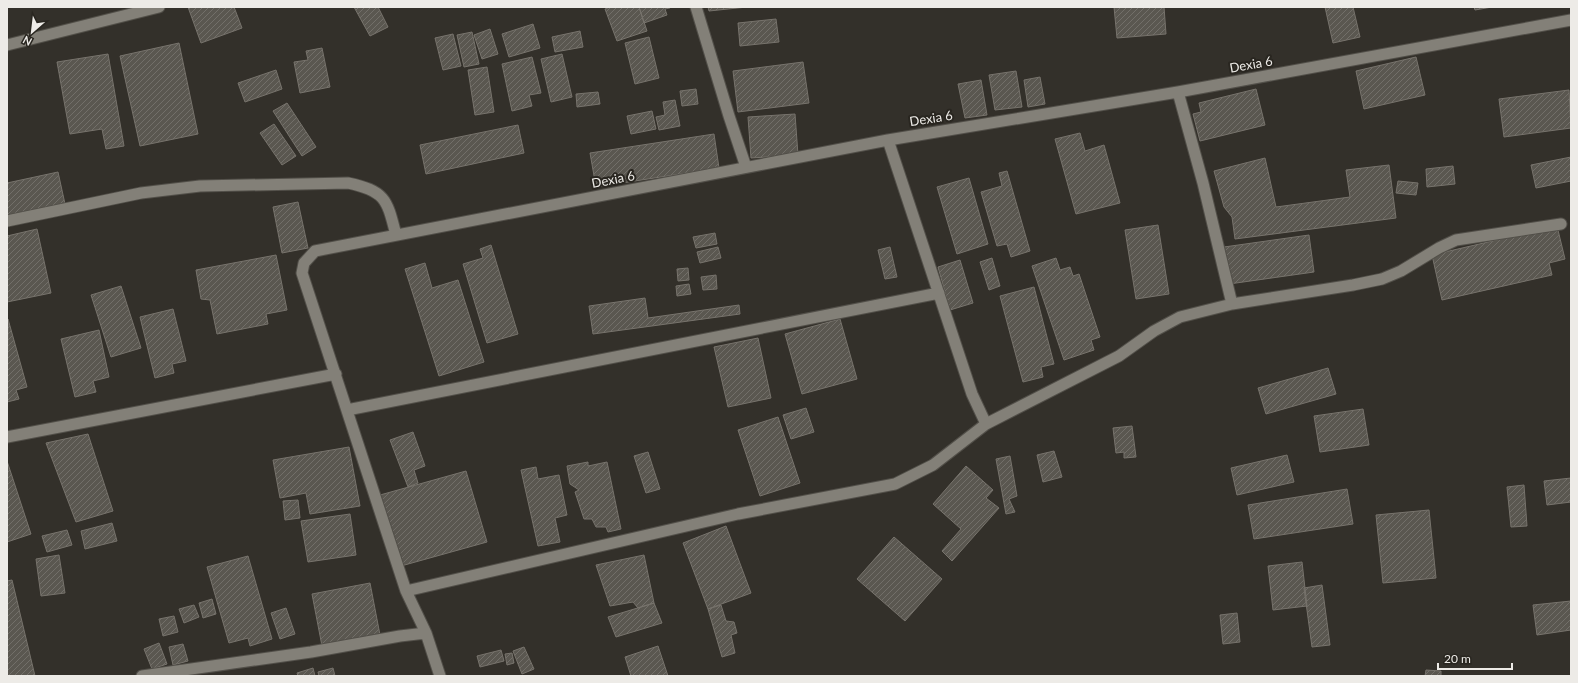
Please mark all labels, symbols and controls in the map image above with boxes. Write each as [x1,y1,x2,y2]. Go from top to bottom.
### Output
north arrow [12,12,52,52]
text: N [20,34,34,49]
street label: Dexia 6 [1228,52,1274,76]
street label: Dexia 6 [908,107,954,129]
street label: Dexia 6 [590,167,636,191]
scale bar [1438,645,1512,671]
text: 20 m [1444,651,1471,666]

